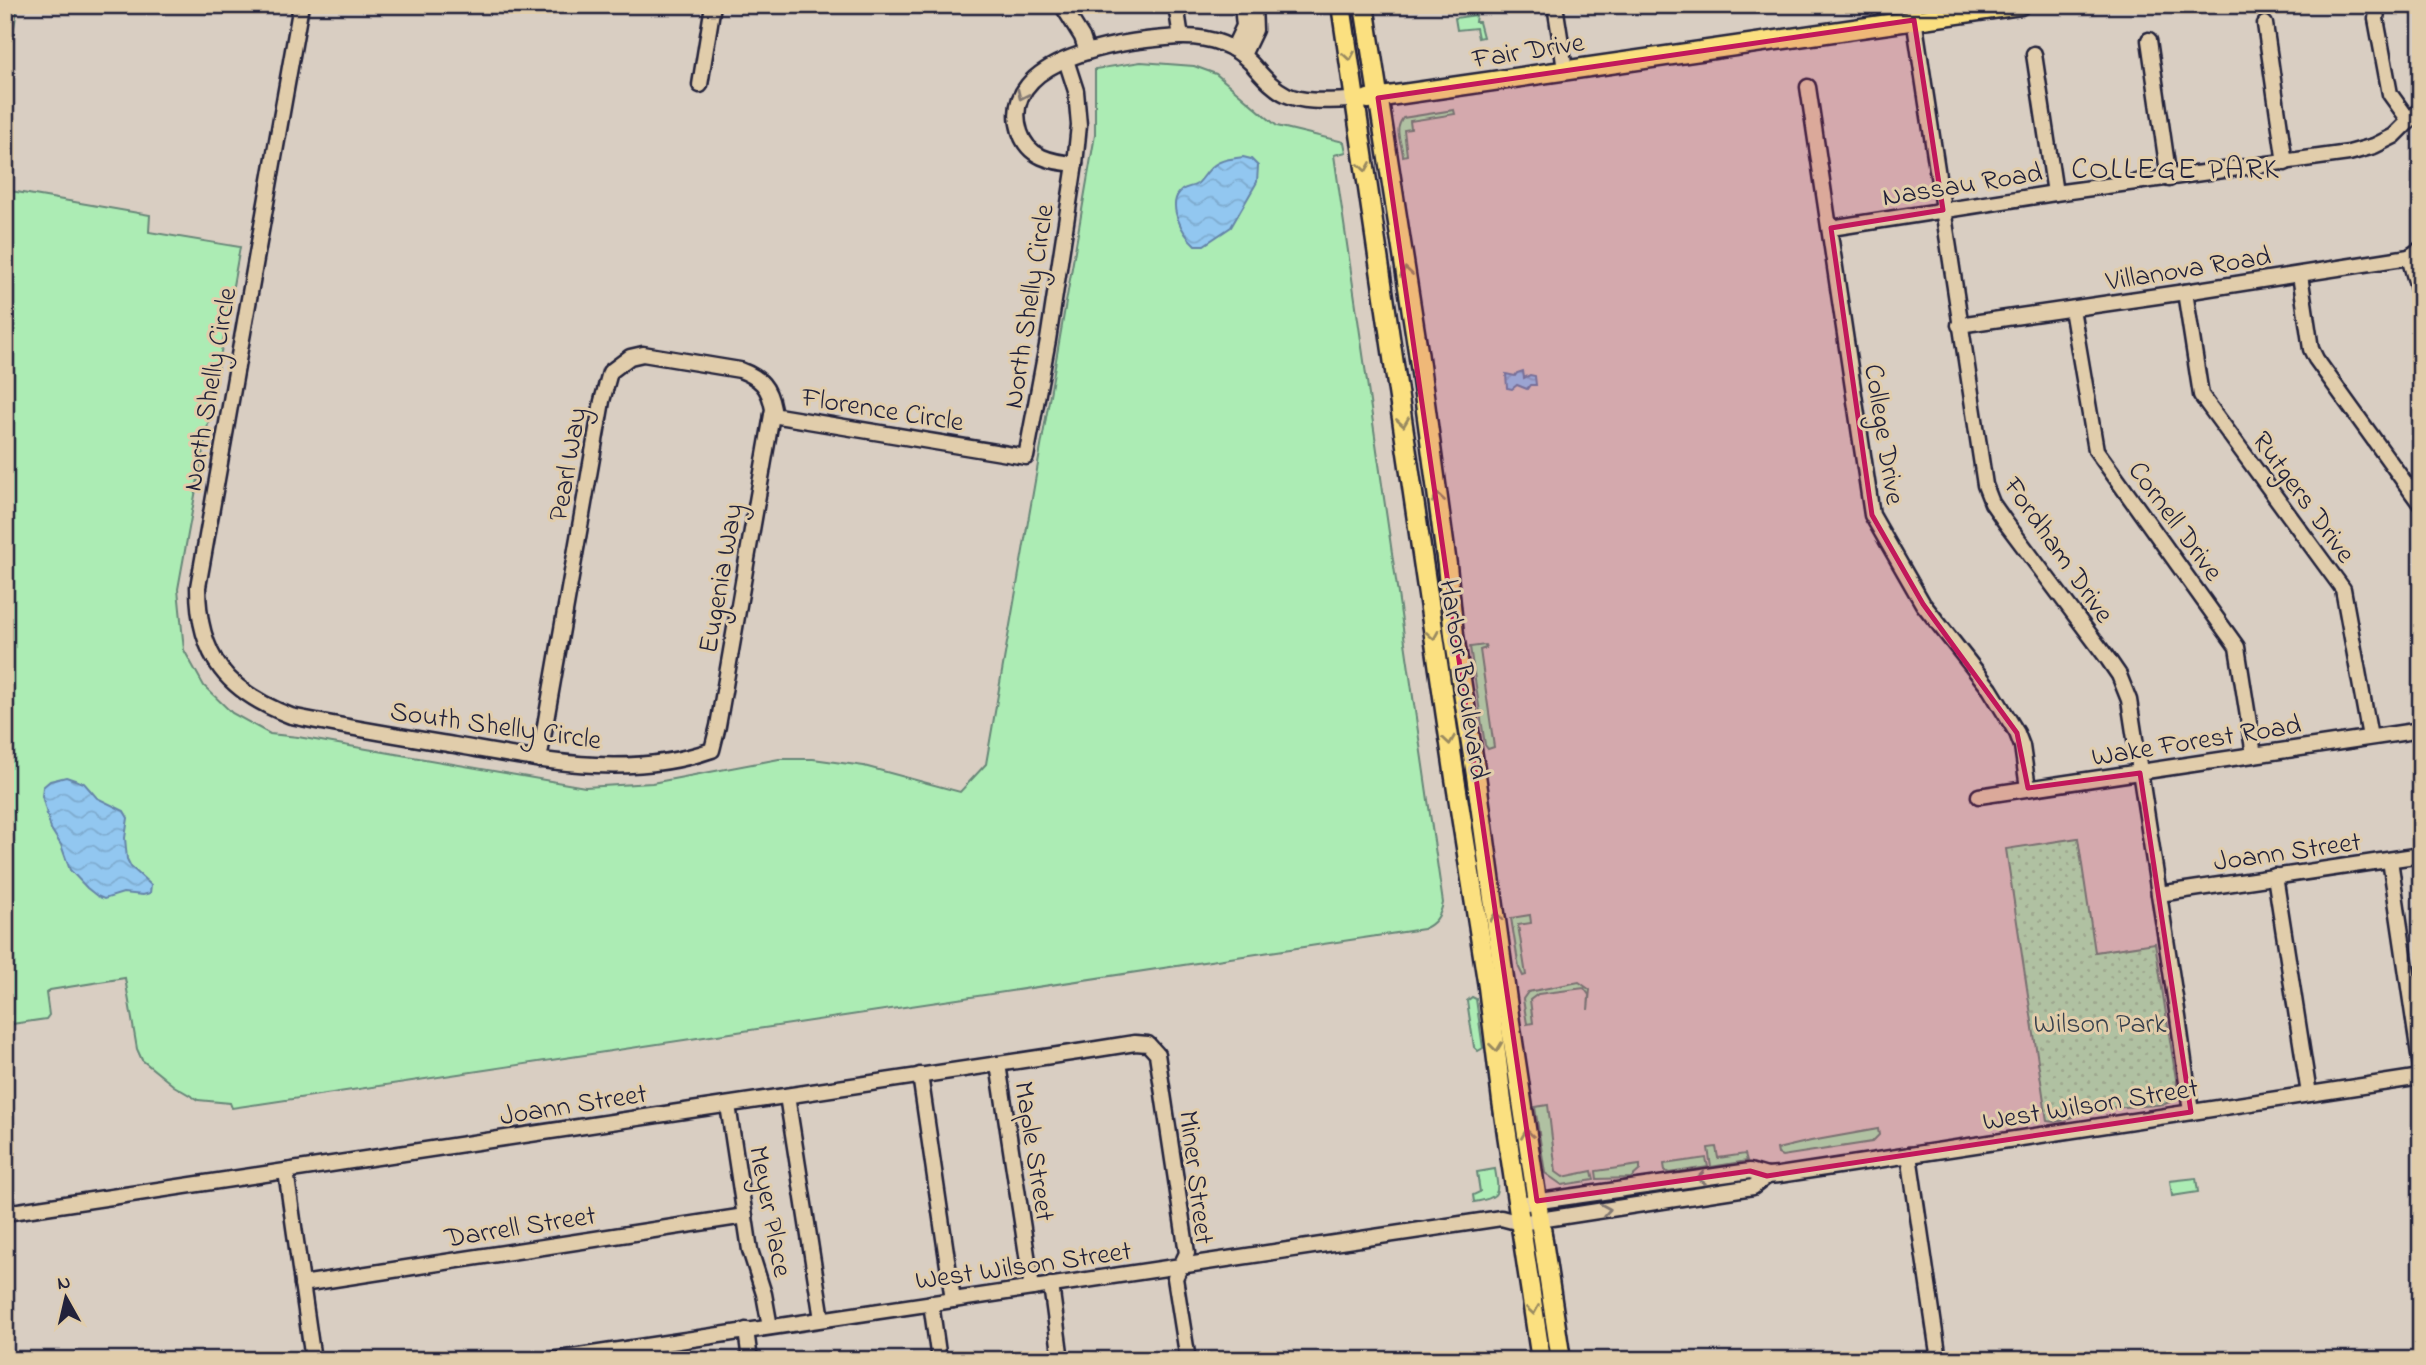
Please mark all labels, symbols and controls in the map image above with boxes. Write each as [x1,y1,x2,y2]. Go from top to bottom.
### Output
street label: Fair Drive [1469,23,1588,82]
one-way arrow [1341,51,1356,62]
one-way arrow [1016,88,1030,100]
district label: COLLEGE PARK [2071,149,2281,193]
street label: Nassau Road [1880,154,2046,219]
one-way arrow [1358,161,1373,173]
street label: North Shelly Circle [994,201,1067,412]
street label: Villanova Road [2102,237,2274,304]
one-way arrow [1398,267,1413,278]
street label: North Shelly Circle [173,284,250,495]
street label: College Drive [1851,361,1914,508]
street label: Florence Circle [798,378,967,445]
street label: Pearl Way [539,404,600,525]
one-way arrow [1395,416,1410,428]
street label: Rutgers Drive [2240,424,2364,573]
street label: Cornell Drive [2116,453,2232,591]
street label: Fordham Drive [1991,469,2123,633]
one-way arrow [1431,492,1446,503]
street label: Eugenia Way [689,500,756,657]
street label: Harbor Boulevard [1426,577,1499,783]
one-way arrow [1425,629,1440,641]
street label: South Shelly Circle [387,692,604,763]
street label: Wake Forest Road [2089,706,2305,779]
one-way arrow [1441,734,1456,746]
street label: Joann Street [2211,823,2364,884]
one-way arrow [1489,911,1504,923]
park label: Wilson Park [2033,1005,2167,1046]
one-way arrow [1488,1041,1503,1053]
street label: West Wilson Street [1980,1069,2201,1144]
street label: Joann Street [497,1075,650,1138]
street label: Maple Street [1001,1079,1064,1225]
street label: Miner Street [1166,1108,1223,1247]
one-way arrow [1520,1128,1535,1140]
street label: Meyer Place [736,1143,801,1281]
one-way arrow [1695,1170,1707,1185]
street label: Darrell Street [441,1196,599,1261]
one-way arrow [1600,1203,1612,1218]
street label: West Wilson Street [913,1232,1134,1303]
north arrow [32,1264,102,1334]
text: N [56,1269,72,1298]
one-way arrow [1526,1304,1541,1316]

